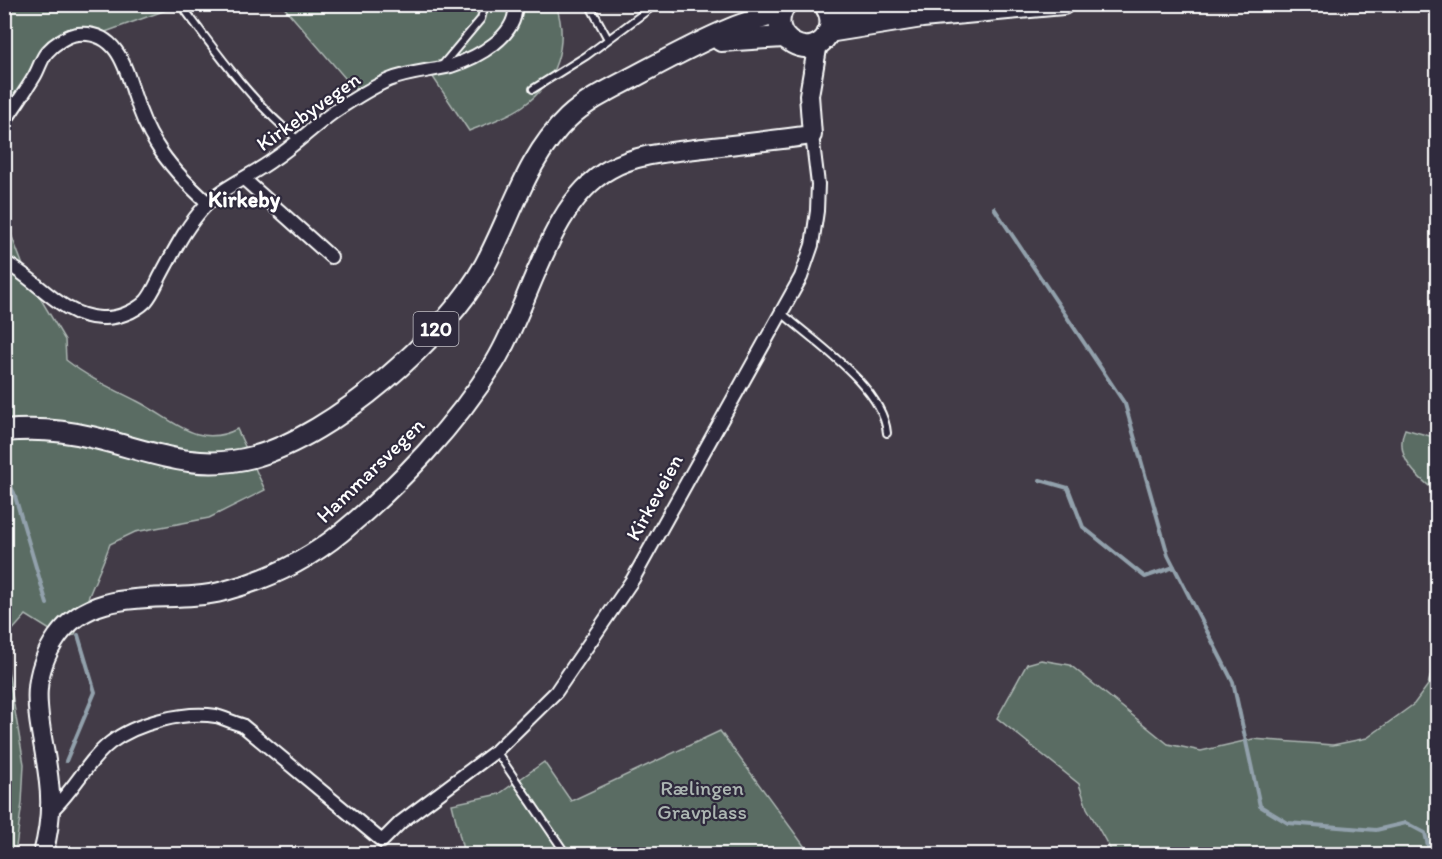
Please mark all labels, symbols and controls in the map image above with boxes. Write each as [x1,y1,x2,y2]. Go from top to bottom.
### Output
street label: Kirkebyvegen [251,66,365,156]
district label: Kirkeby [208,186,281,213]
road number: 120 [414,312,458,346]
street label: Hammarsvegen [311,412,429,528]
street label: Kirkeveien [620,449,688,545]
park label: Rælingen Gravplass [657,775,747,824]

